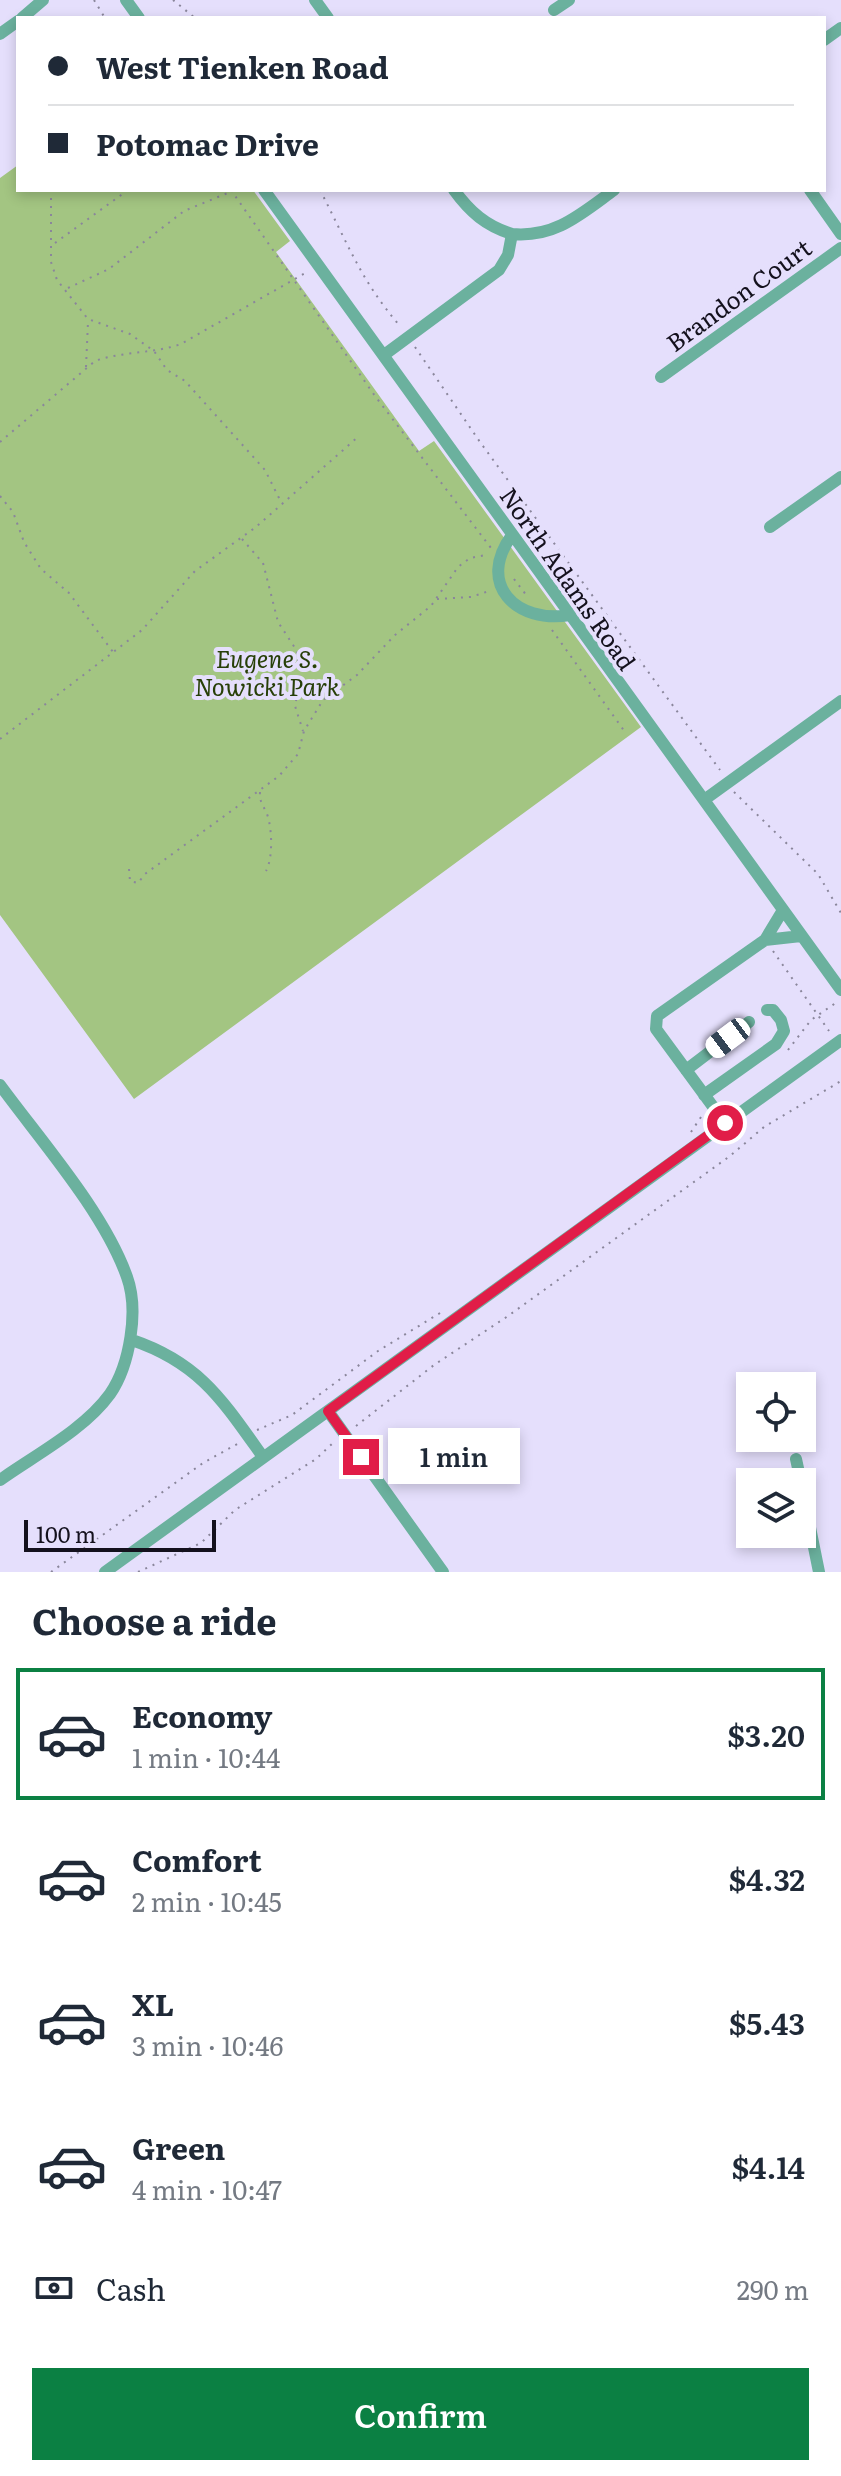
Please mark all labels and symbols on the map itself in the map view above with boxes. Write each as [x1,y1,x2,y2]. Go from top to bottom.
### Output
street label: Brandon Court [658,229,818,359]
street label: North Adams Road [493,479,646,677]
park label: Eugene S. Nowicki Park [194,640,340,703]
car [702,1014,754,1062]
route start [707,1105,743,1141]
callout: 1 min [389,1429,521,1485]
route end [343,1439,379,1475]
scale bar [24,1516,216,1552]

